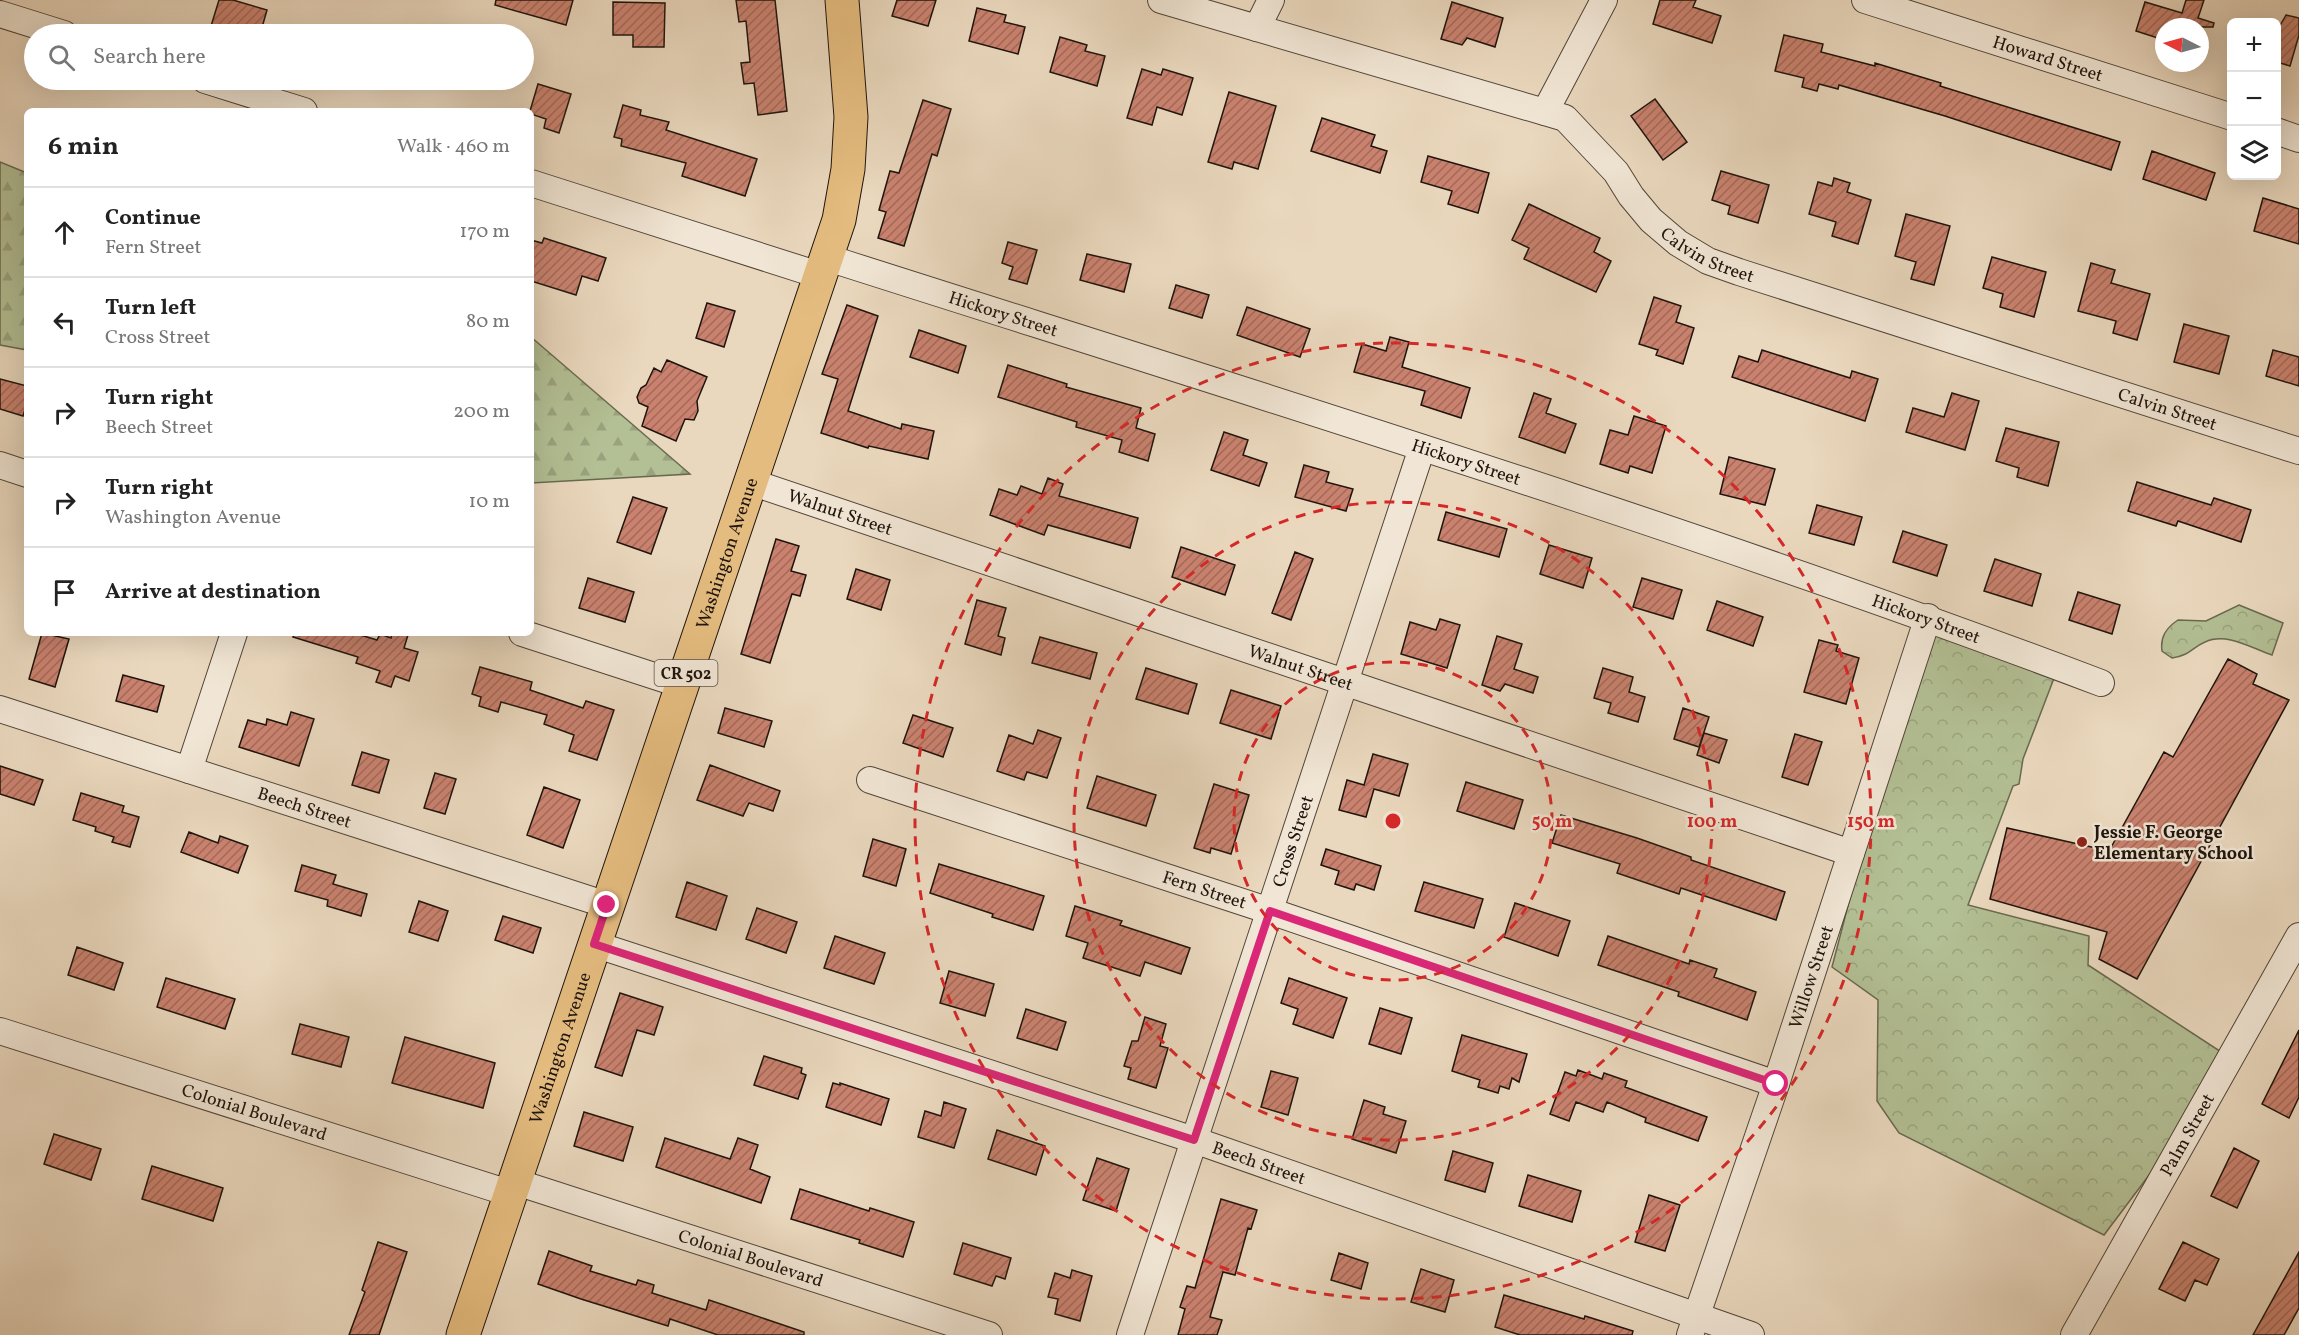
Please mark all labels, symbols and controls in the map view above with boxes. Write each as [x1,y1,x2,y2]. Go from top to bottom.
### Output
north arrow [2155,18,2209,72]
map controls [2227,18,2281,180]
button: + [2227,18,2281,72]
search box [24,24,534,90]
street label: Howard Street [1989,30,2106,89]
icon: search [45,41,78,74]
text: Search here [93,42,206,73]
button: − [2227,72,2281,126]
button: layers [2227,126,2281,180]
text: 6 min [48,129,119,165]
text: Walk · 460 m [397,133,510,161]
text: Continue [105,203,201,234]
icon: ahead [48,216,81,249]
text: 170 m [460,218,510,246]
street label: Calvin Street [1654,222,1757,290]
text: Fern Street [105,234,201,262]
street label: Hickory Street [945,286,1061,344]
text: Turn left [105,293,196,324]
icon: left [48,306,81,339]
text: 80 m [466,308,510,336]
text: Cross Street [105,324,211,352]
text: Turn right [105,383,213,414]
street label: Calvin Street [2114,383,2220,438]
icon: right [48,396,81,429]
text: 200 m [453,398,510,426]
text: Beech Street [105,414,213,442]
street label: Hickory Street [1408,434,1524,493]
text: Turn right [105,473,213,504]
street label: Washington Avenue [691,475,765,633]
street label: Walnut Street [784,484,895,543]
icon: right [48,486,81,519]
text: 10 m [469,488,510,516]
text: Washington Avenue [105,504,281,532]
icon: arrive [48,576,81,609]
text: Arrive at destination [105,577,321,608]
street label: Hickory Street [1868,589,1983,651]
street label: Walnut Street [1244,639,1356,698]
road number: CR 502 [654,660,718,686]
street label: Beech Street [254,782,354,836]
street label: Cross Street [1267,792,1321,891]
text: 50 m [1532,810,1572,835]
text: 100 m [1687,810,1737,835]
text: 150 m [1847,810,1895,835]
centre of rings [1383,811,1403,831]
place label: Jessie F. George Elementary School [2093,821,2254,867]
marker: Jessie F. George Elementary School [2075,835,2089,849]
street label: Fern Street [1159,866,1249,916]
route end [593,891,619,917]
street label: Willow Street [1784,922,1841,1032]
street label: Washington Avenue [524,969,598,1127]
route start [1762,1070,1788,1096]
street label: Colonial Boulevard [178,1079,330,1148]
street label: Palm Street [2155,1089,2222,1181]
street label: Beech Street [1208,1136,1309,1192]
street label: Colonial Boulevard [675,1224,826,1295]

